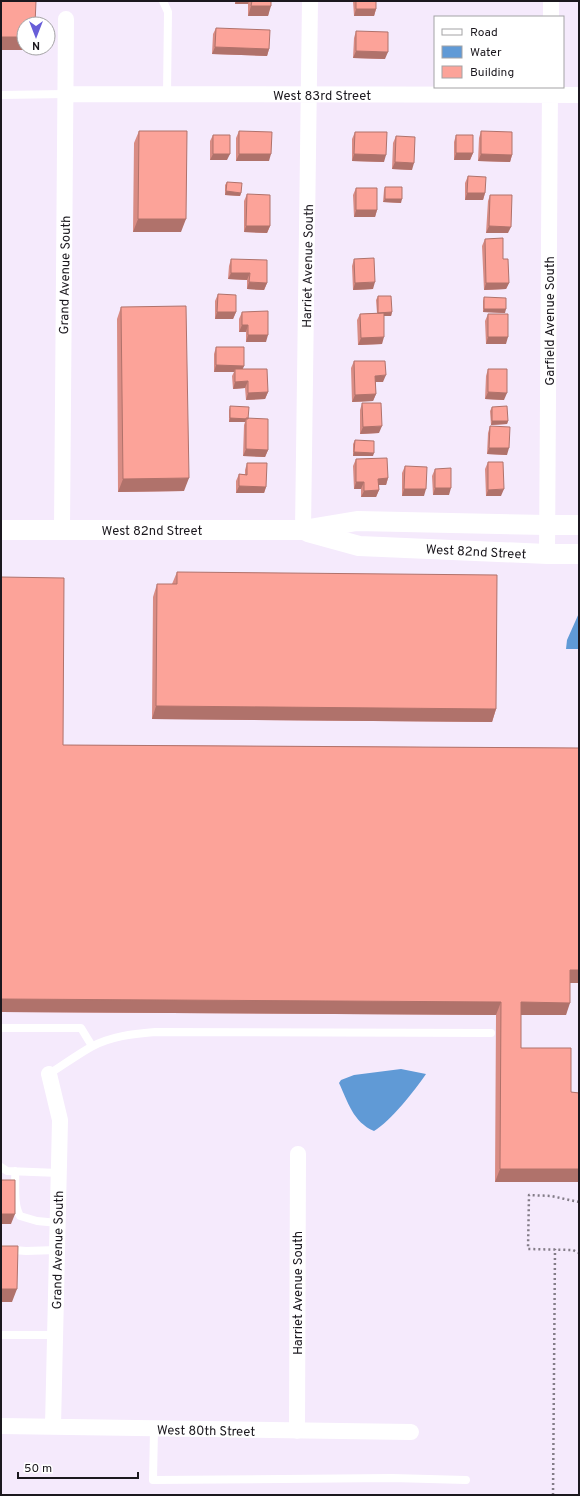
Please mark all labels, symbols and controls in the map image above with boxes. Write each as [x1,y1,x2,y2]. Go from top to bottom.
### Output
north arrow [16,16,56,56]
legend [434,16,564,88]
text: Road [470,25,498,41]
text: N [32,38,40,52]
text: Water [470,45,502,61]
text: Building [470,65,514,81]
street label: West 83rd Street [273,89,371,105]
street label: Harriet Avenue South [300,204,318,328]
street label: Grand Avenue South [57,216,75,335]
street label: Garfield Avenue South [543,256,559,386]
street label: West 82nd Street [102,524,202,540]
street label: West 82nd Street [425,542,527,564]
street label: Grand Avenue South [50,1191,68,1310]
street label: Harriet Avenue South [291,1231,307,1355]
street label: West 80th Street [157,1423,255,1441]
scale bar [18,1454,138,1480]
text: 50 m [24,1461,52,1477]

